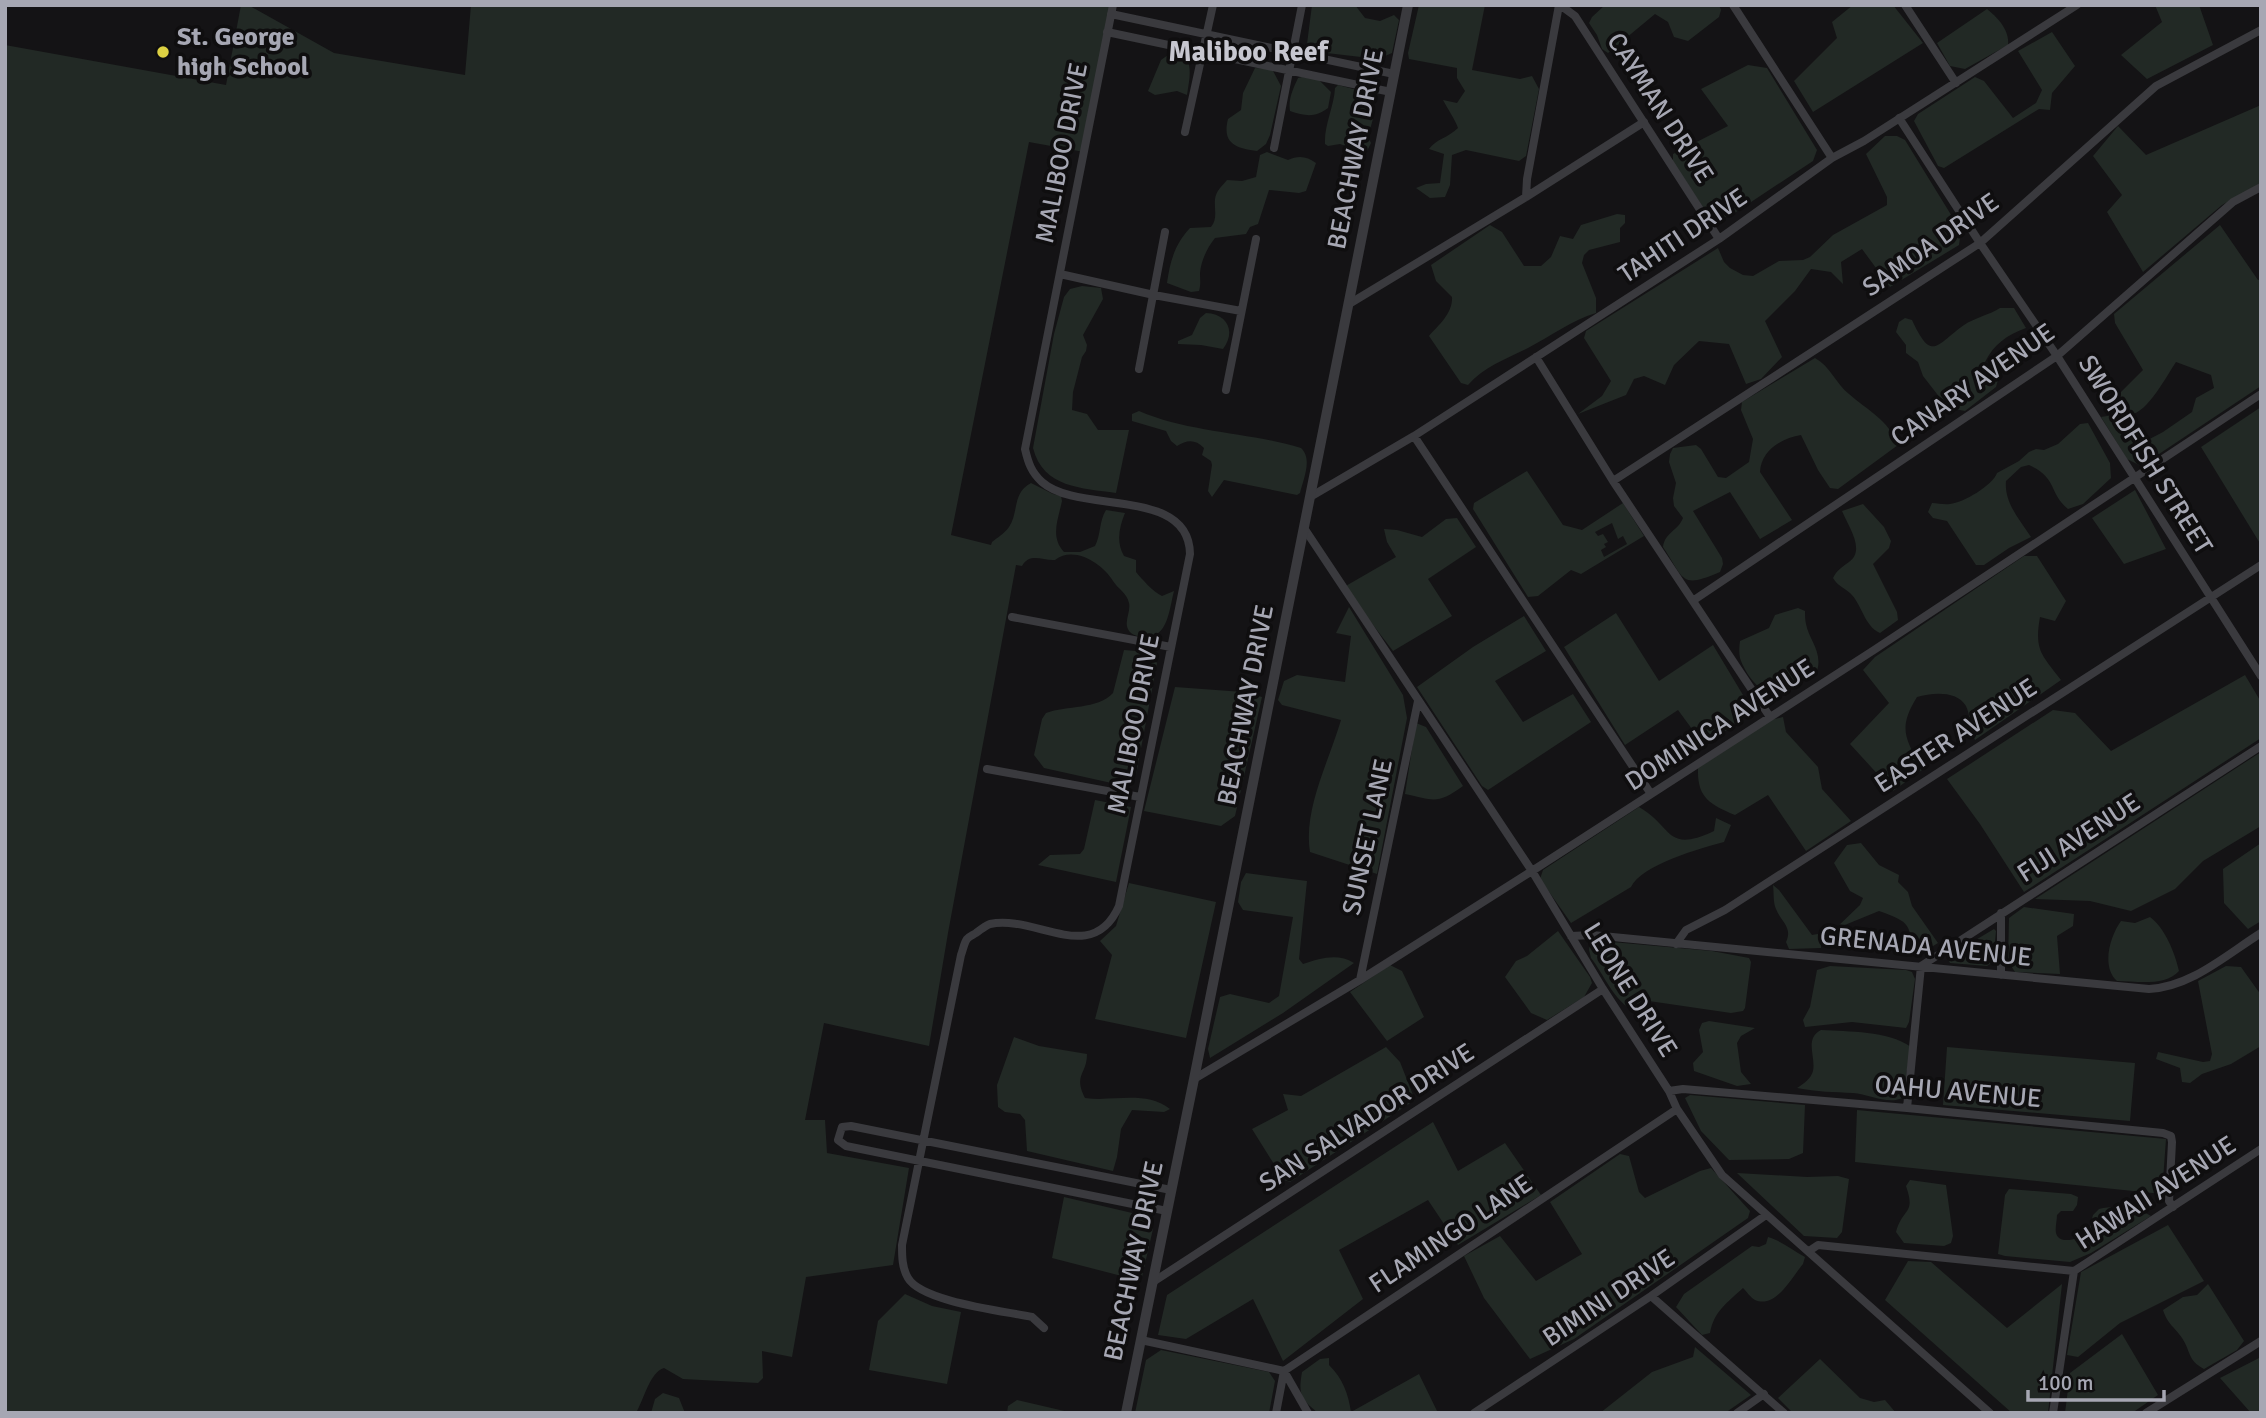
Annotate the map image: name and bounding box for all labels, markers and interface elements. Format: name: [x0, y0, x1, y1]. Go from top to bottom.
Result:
place label: St. George high School: [177, 21, 309, 83]
street label: CAYMAN DRIVE: [1600, 27, 1720, 189]
district label: Maliboo Reef: [1168, 35, 1330, 69]
marker: St. George high School: [155, 44, 171, 60]
street label: BEACHWAY DRIVE: [1321, 46, 1391, 252]
street label: MALIBOO DRIVE: [1029, 60, 1095, 246]
street label: TAHITI DRIVE: [1613, 181, 1753, 291]
street label: SAMOA DRIVE: [1857, 186, 2005, 304]
street label: CANARY AVENUE: [1885, 317, 2061, 453]
street label: SWORDFISH STREET: [2071, 350, 2219, 561]
street label: BEACHWAY DRIVE: [1211, 602, 1281, 808]
street label: MALIBOO DRIVE: [1101, 631, 1167, 817]
street label: DOMINICA AVENUE: [1619, 652, 1821, 798]
street label: EASTER AVENUE: [1869, 672, 2043, 800]
street label: SUNSET LANE: [1336, 756, 1400, 918]
street label: FIJI AVENUE: [2011, 786, 2147, 890]
street label: LEONE DRIVE: [1576, 917, 1684, 1063]
street label: GRENADA AVENUE: [1819, 920, 2033, 974]
street label: SAN SALVADOR DRIVE: [1254, 1037, 1480, 1199]
street label: OAHU AVENUE: [1873, 1069, 2043, 1115]
street label: HAWAII AVENUE: [2070, 1129, 2242, 1257]
street label: BEACHWAY DRIVE: [1097, 1158, 1171, 1364]
street label: FLAMINGO LANE: [1363, 1168, 1539, 1300]
street label: BIMINI DRIVE: [1537, 1242, 1681, 1354]
scale bar: [2028, 1358, 2164, 1402]
text: 100 m: [2038, 1370, 2093, 1396]

